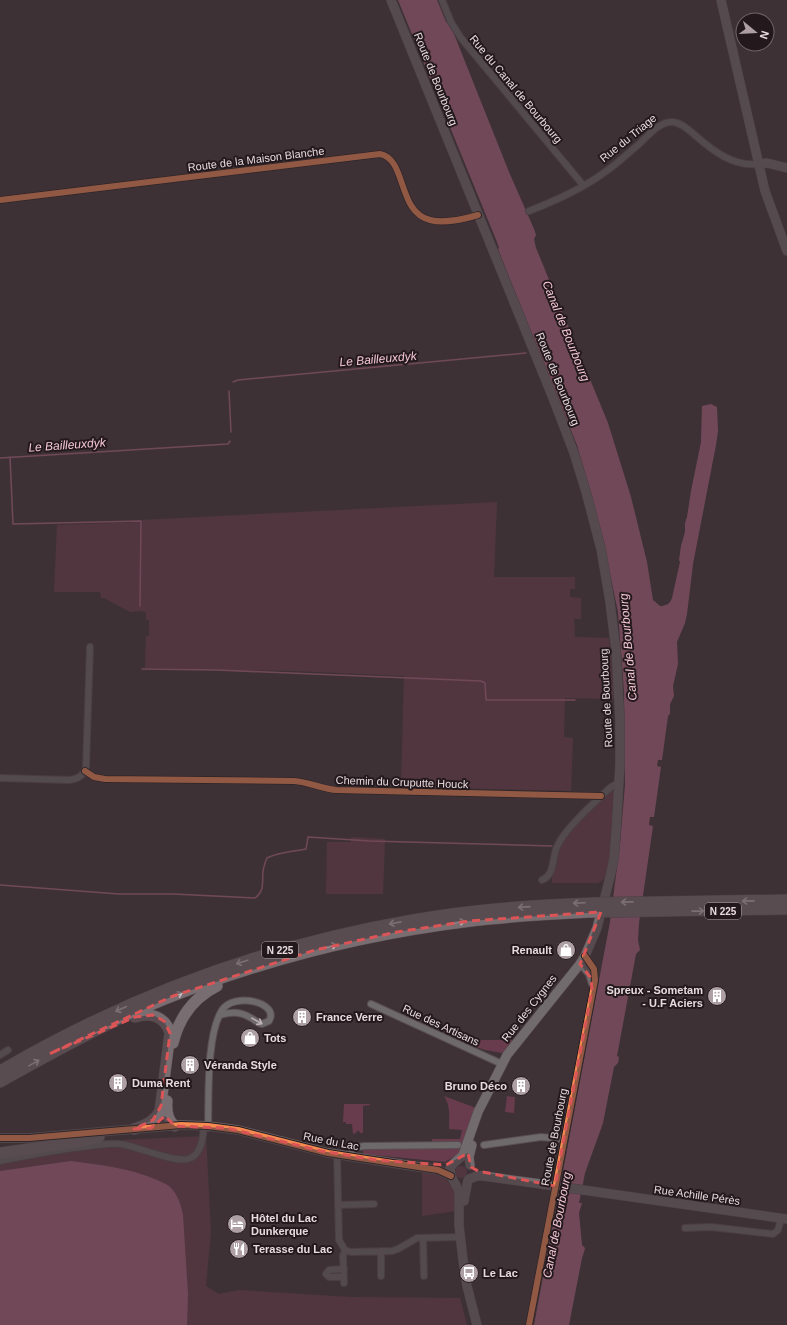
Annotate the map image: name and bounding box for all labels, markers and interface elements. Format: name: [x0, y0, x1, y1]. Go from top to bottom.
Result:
north arrow: [735, 12, 775, 52]
text: N: [758, 29, 771, 41]
street label: Route de Bourbourg: [412, 31, 460, 127]
street label: Rue du Canal de Bourbourg: [467, 33, 565, 145]
street label: Rue du Triage: [597, 112, 659, 164]
street label: Route de la Maison Blanche: [187, 145, 325, 173]
water label: Canal de Bourbourg: [539, 279, 593, 384]
street label: Route de Bourbourg: [534, 331, 582, 427]
water label: Le Bailleuxdyk: [339, 349, 418, 369]
water label: Le Bailleuxdyk: [28, 435, 107, 455]
water label: Canal de Bourbourg: [616, 593, 640, 701]
street label: Route de Bourbourg: [597, 648, 615, 748]
street label: Chemin du Cruputte Houck: [335, 774, 469, 790]
one-way arrow: [742, 897, 755, 904]
one-way arrow: [621, 898, 634, 906]
one-way arrow: [573, 900, 586, 907]
one-way arrow: [518, 903, 531, 910]
road number: N 225: [705, 903, 741, 919]
one-way arrow: [691, 907, 704, 915]
one-way arrow: [389, 919, 402, 927]
one-way arrow: [452, 919, 465, 926]
shop icon: Renault: [555, 939, 577, 961]
road number: N 225: [262, 942, 298, 958]
one-way arrow: [324, 942, 337, 949]
place label: Renault: [512, 944, 552, 956]
one-way arrow: [237, 958, 249, 966]
street label: Rue des Cygnes: [499, 972, 559, 1044]
place label: Spreux - Sometam - U.F Aciers: [606, 984, 703, 1009]
building icon: Spreux - Sometam - U.F Aciers: [706, 985, 728, 1007]
one-way arrow: [170, 990, 182, 998]
street label: Rue des Artisans: [401, 1002, 482, 1048]
one-way arrow: [116, 1006, 128, 1013]
building icon: France Verre: [291, 1006, 313, 1028]
place label: France Verre: [316, 1011, 383, 1023]
one-way arrow: [251, 1017, 263, 1025]
shop icon: Tots: [239, 1027, 261, 1049]
place label: Tots: [264, 1032, 286, 1044]
building icon: Véranda Style: [179, 1054, 201, 1076]
one-way arrow: [28, 1058, 40, 1066]
place label: Véranda Style: [204, 1059, 277, 1071]
building icon: Duma Rent: [107, 1072, 129, 1094]
building icon: Bruno Déco: [510, 1075, 532, 1097]
place label: Duma Rent: [132, 1077, 190, 1089]
place label: Bruno Déco: [445, 1080, 507, 1092]
street label: Route de Bourbourg: [539, 1087, 569, 1187]
street label: Rue du Lac: [302, 1130, 360, 1152]
water label: Canal de Bourbourg: [540, 1171, 574, 1279]
street label: Rue Achille Pérès: [653, 1183, 741, 1207]
place label: Hôtel du Lac Dunkerque: [251, 1212, 317, 1237]
hotel icon: Hôtel du Lac Dunkerque: [226, 1213, 248, 1235]
restaurant icon: Terasse du Lac: [228, 1238, 250, 1260]
place label: Terasse du Lac: [253, 1243, 332, 1255]
bus stop icon: Le Lac: [458, 1262, 480, 1284]
place label: Le Lac: [483, 1267, 518, 1279]

